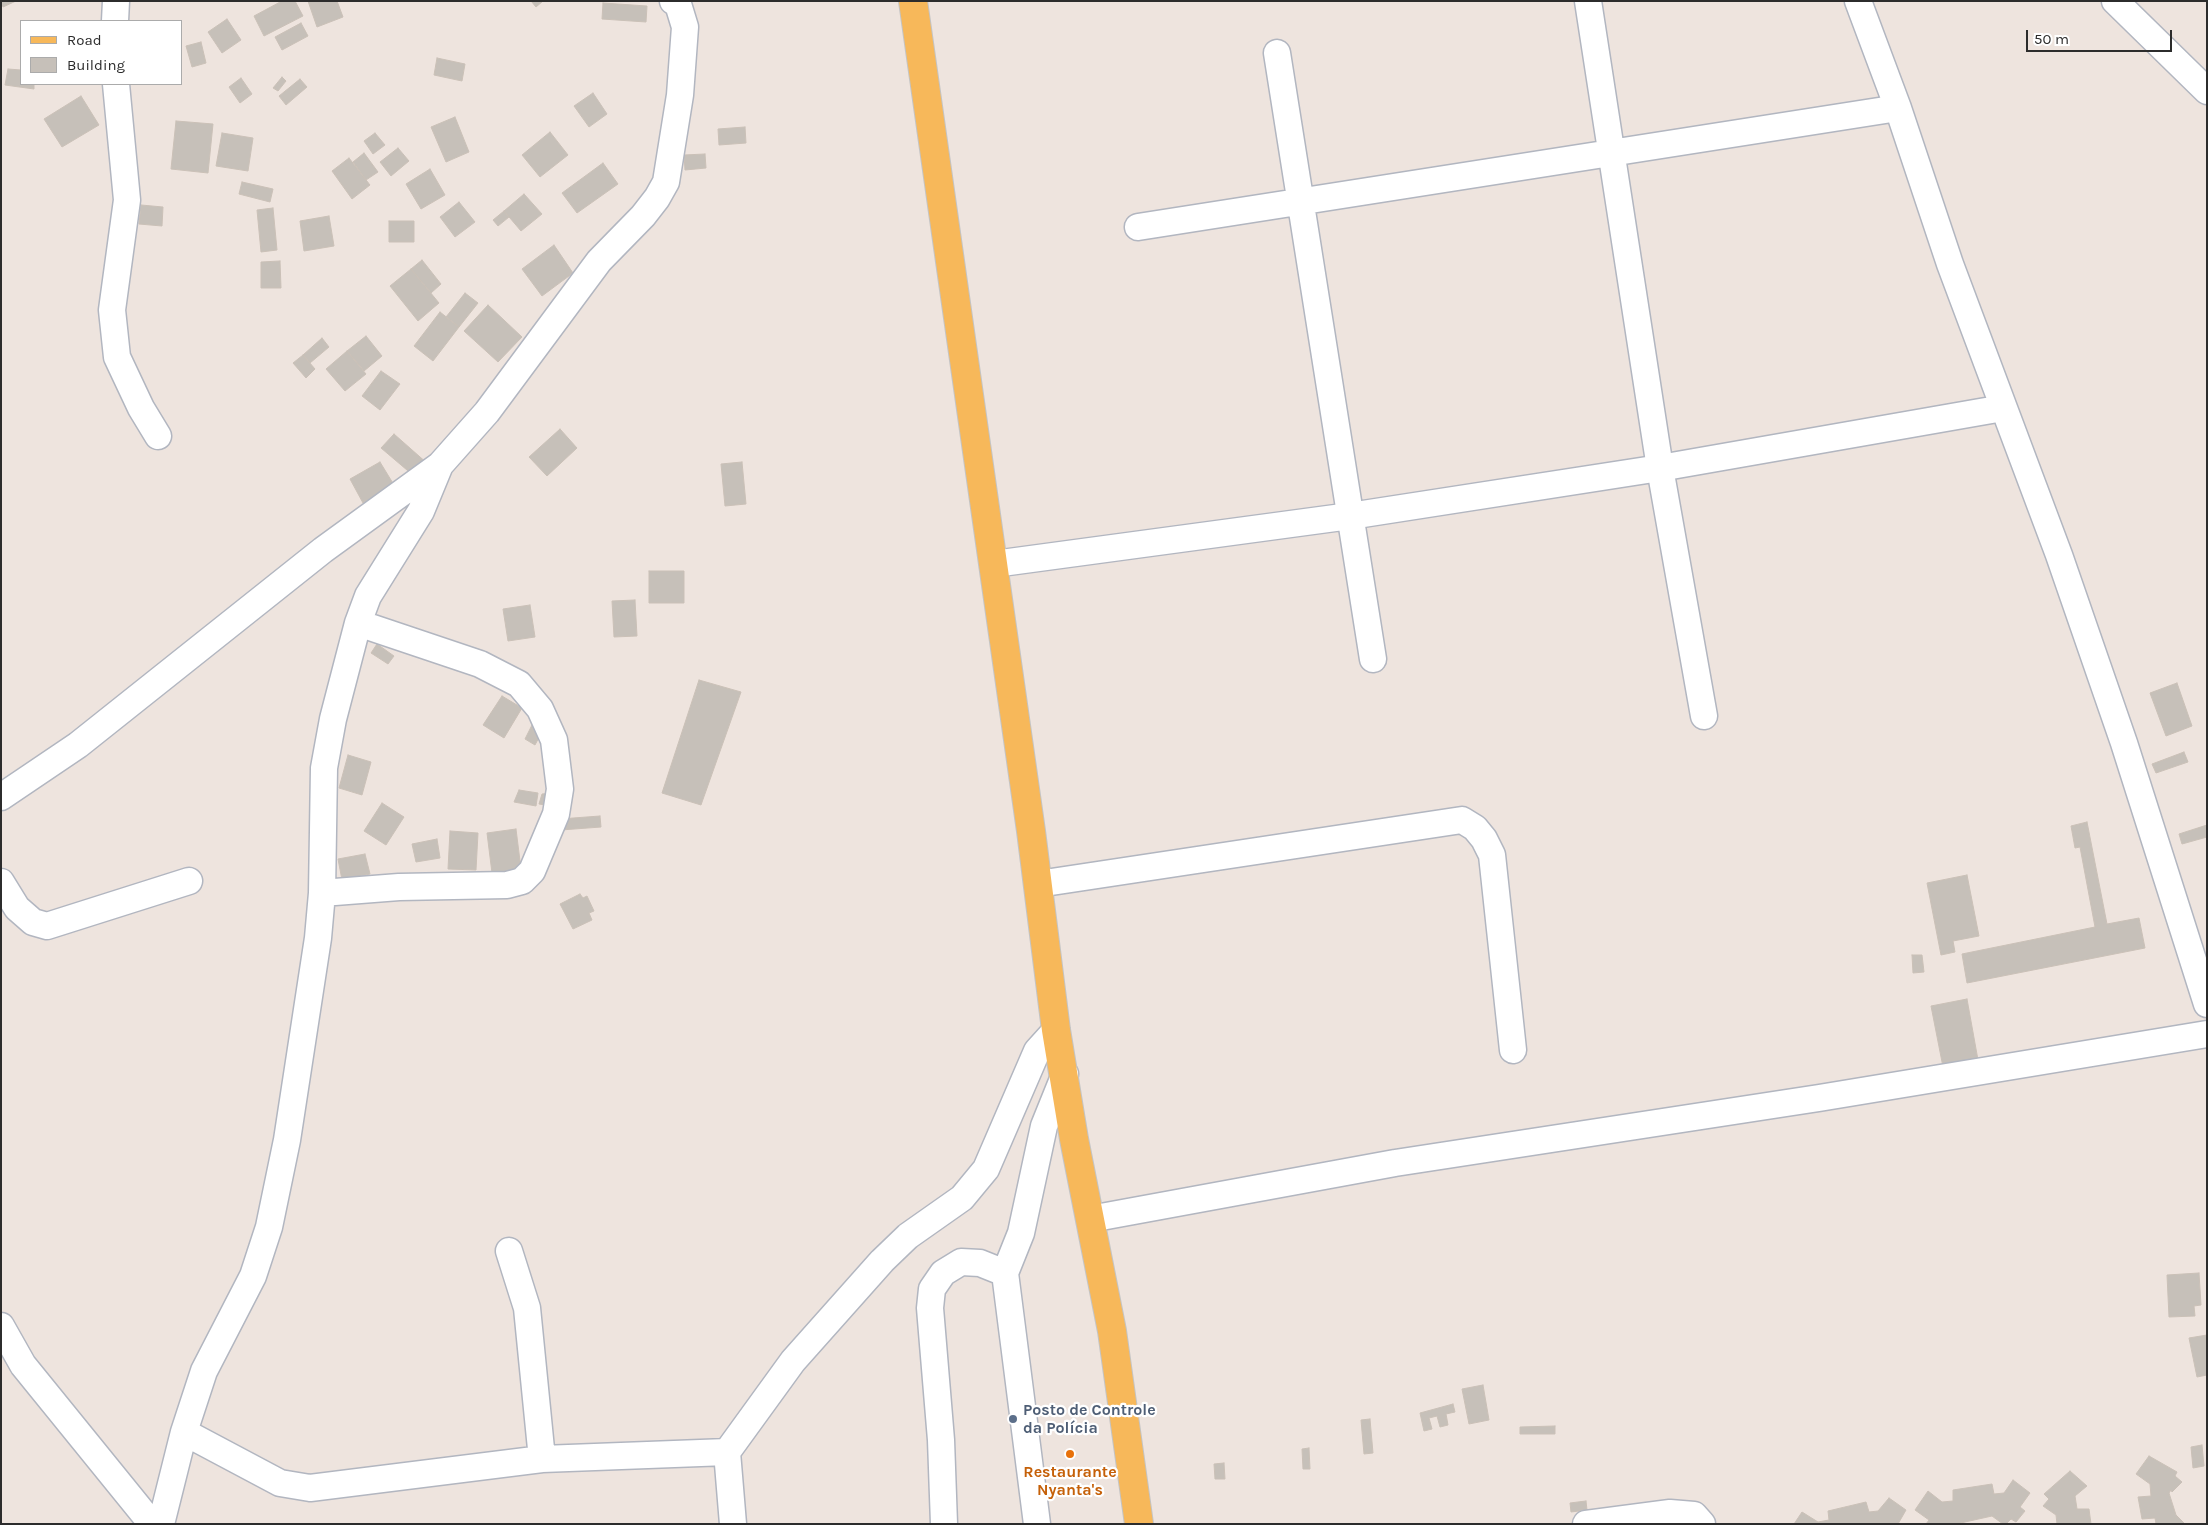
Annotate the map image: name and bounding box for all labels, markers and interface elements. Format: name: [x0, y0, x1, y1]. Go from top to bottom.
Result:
legend: [20, 20, 182, 85]
scale bar: [2028, 20, 2174, 52]
text: 50 m: [2034, 30, 2069, 48]
text: Road: [67, 31, 102, 49]
text: Building: [67, 56, 125, 74]
place label: Posto de Controle da Polícia: [1023, 1400, 1156, 1438]
marker: Posto de Controle da Polícia: [1007, 1413, 1019, 1425]
marker: Restaurante Nyanta's: [1064, 1448, 1076, 1460]
place label: Restaurante Nyanta's: [1023, 1462, 1117, 1500]

